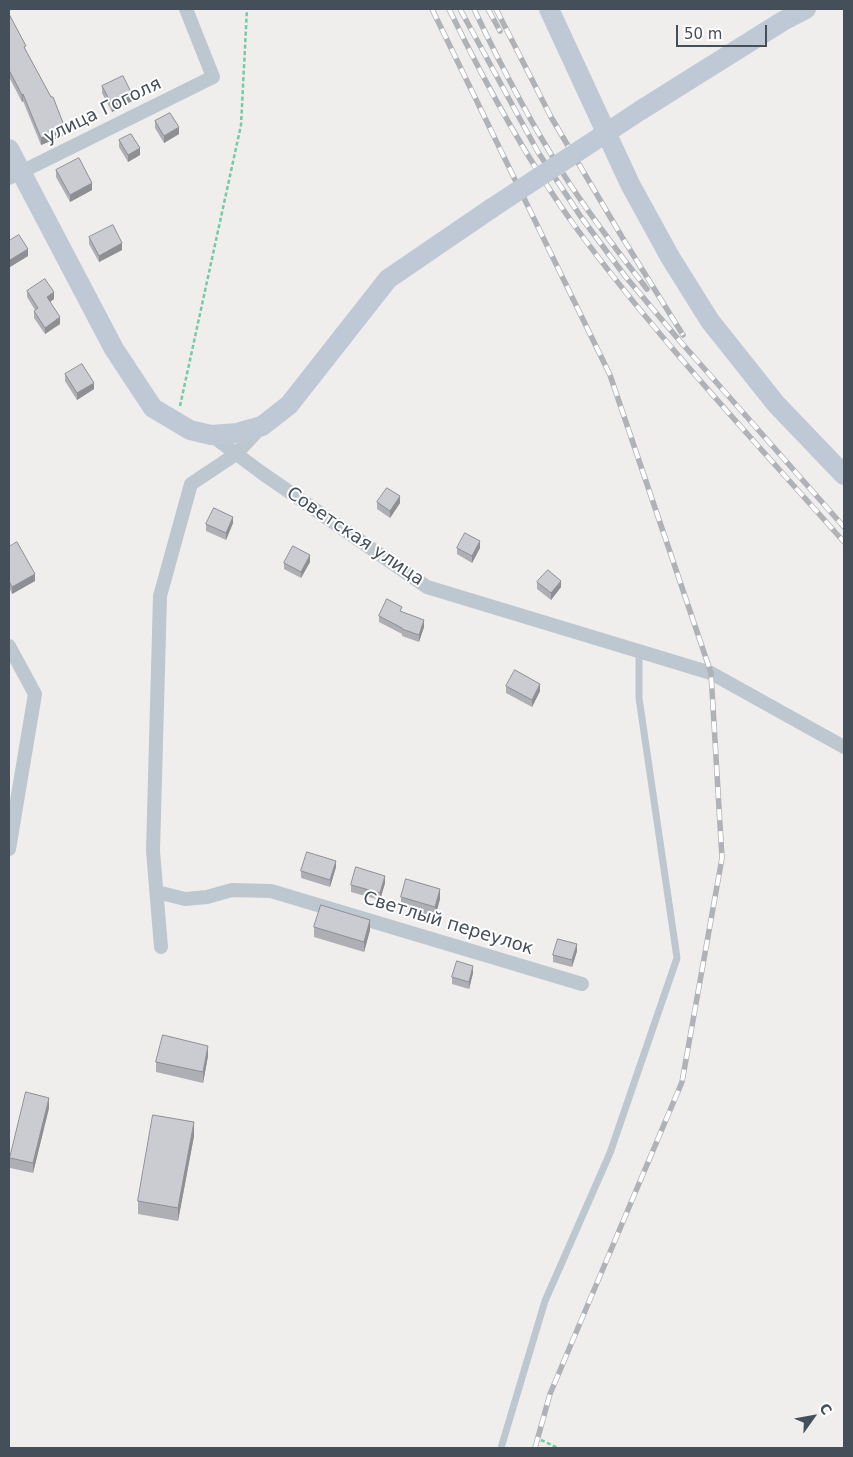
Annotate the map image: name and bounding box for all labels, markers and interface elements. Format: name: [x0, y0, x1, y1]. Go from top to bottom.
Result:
scale bar: [678, 15, 769, 47]
text: 50 m: [684, 25, 722, 43]
street label: улица Гоголя: [41, 73, 165, 149]
street label: Советская улица: [282, 483, 428, 591]
street label: Светлый переулок: [360, 888, 536, 960]
north arrow: [788, 1392, 838, 1442]
text: С: [816, 1400, 835, 1418]

